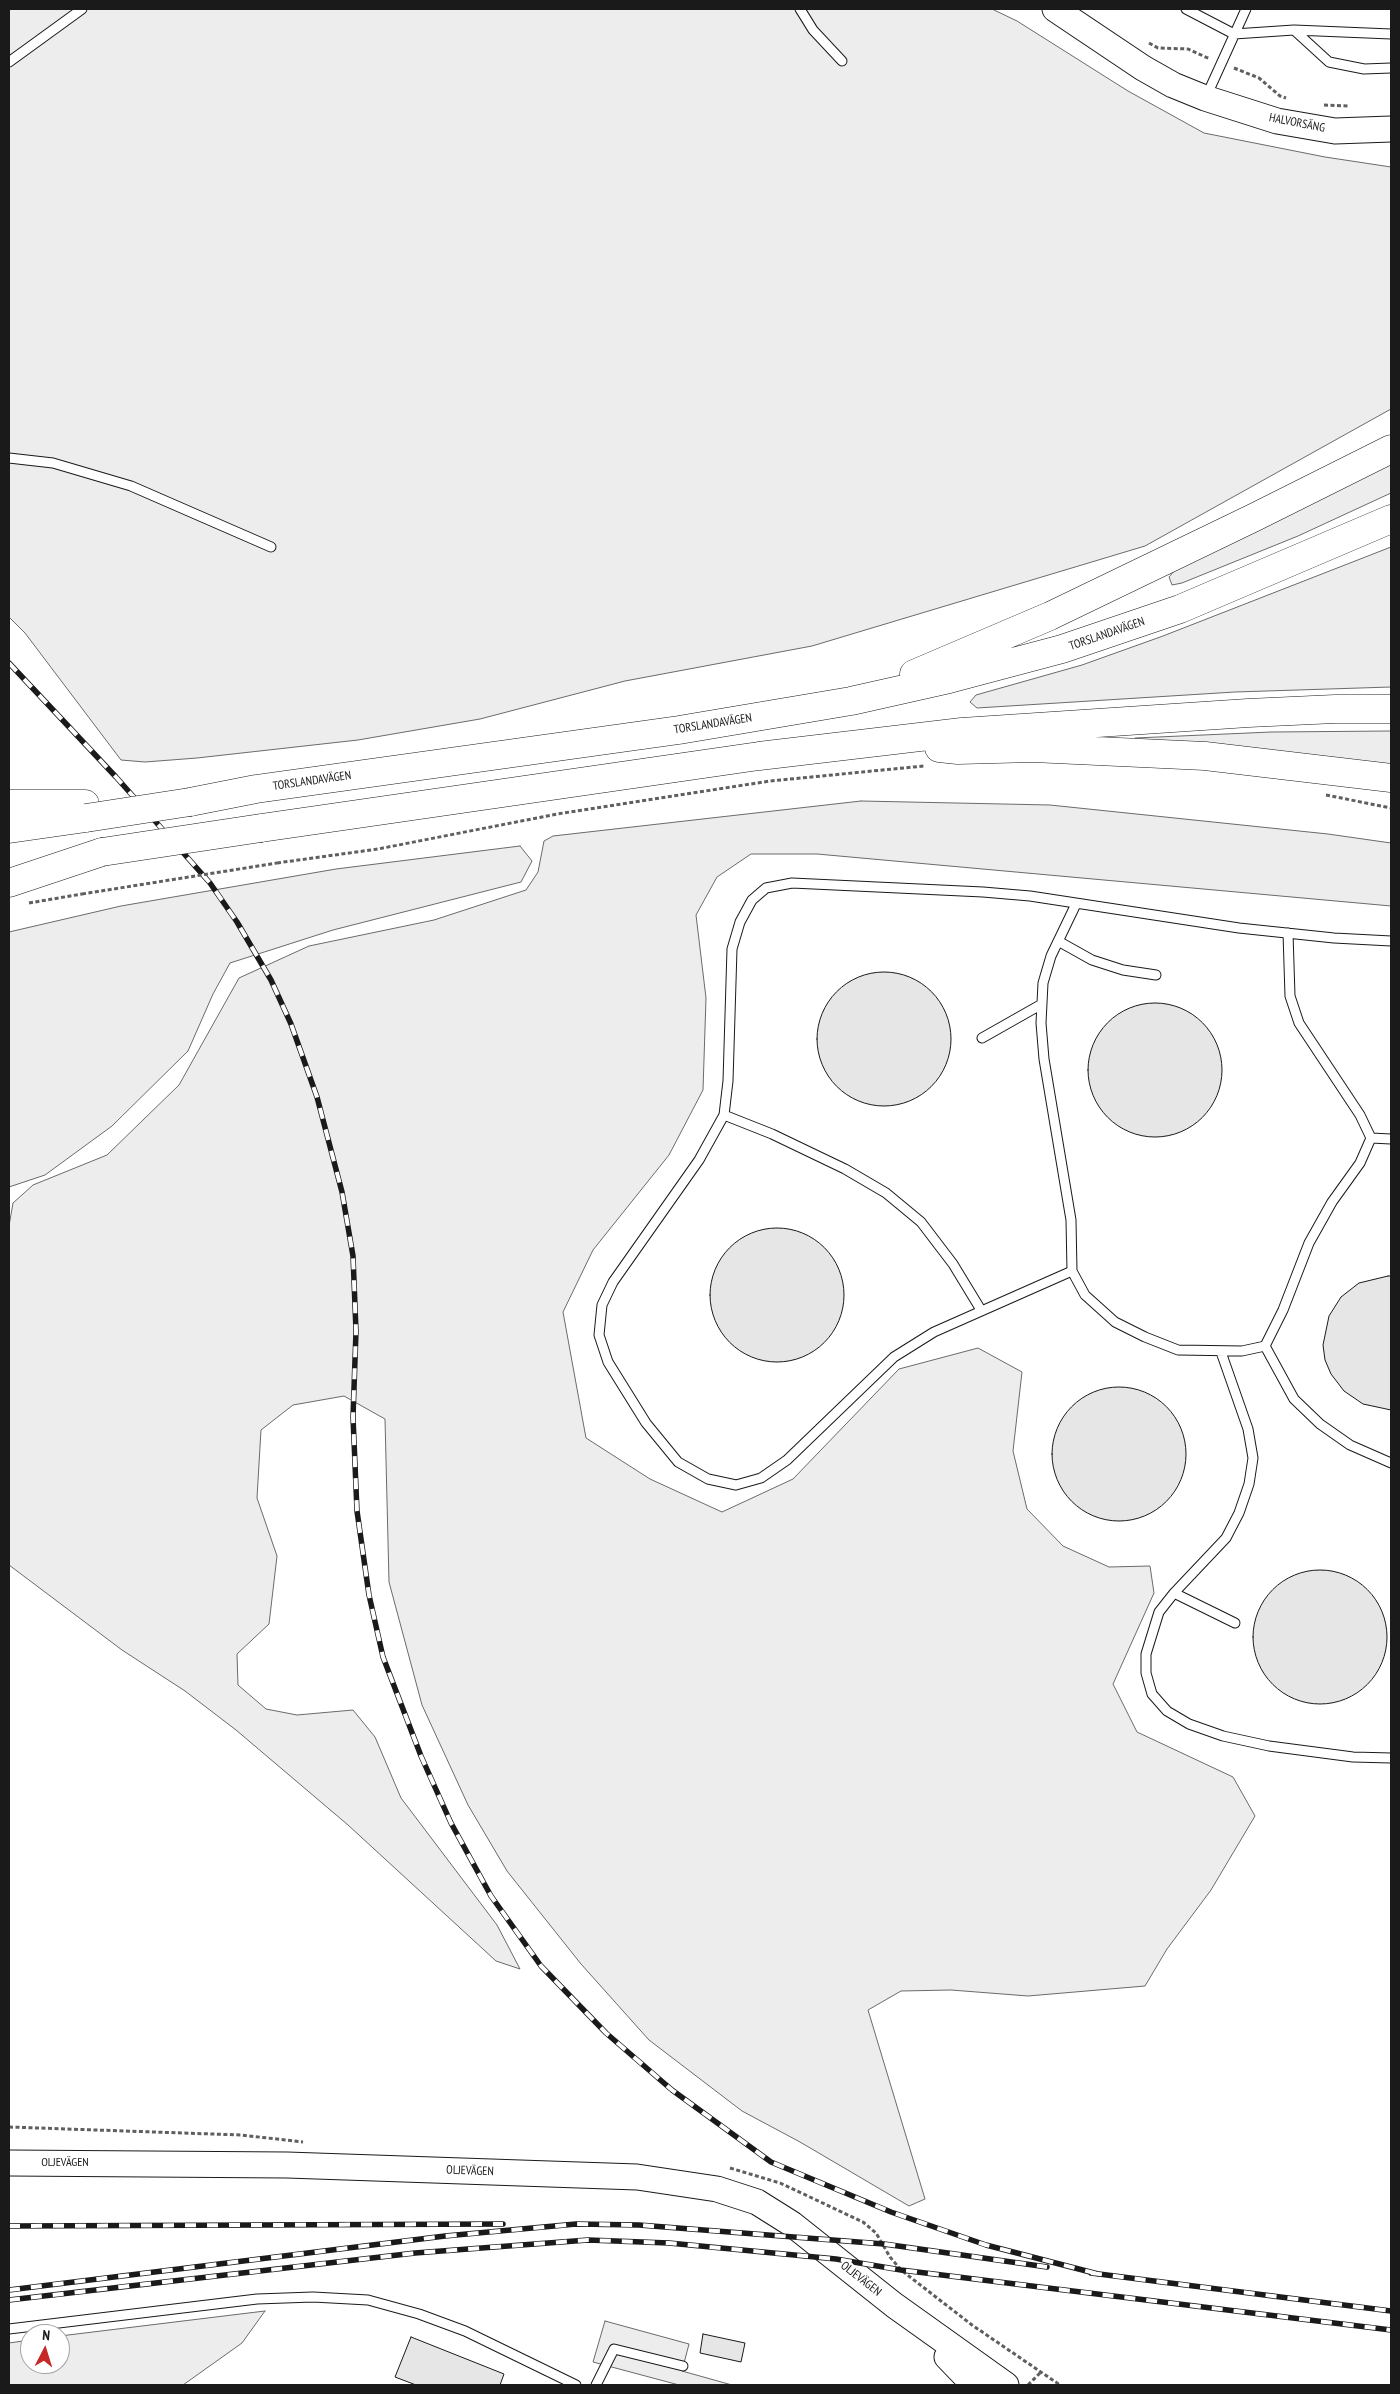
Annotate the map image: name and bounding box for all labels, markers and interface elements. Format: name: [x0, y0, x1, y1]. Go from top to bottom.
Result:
street label: HALVORSÄNG: [1268, 111, 1326, 135]
street label: TORSLANDAVÄGEN: [1067, 614, 1147, 654]
street label: TORSLANDAVÄGEN: [673, 711, 753, 737]
street label: TORSLANDAVÄGEN: [272, 768, 352, 794]
street label: OLJEVÄGEN: [41, 2156, 89, 2170]
street label: OLJEVÄGEN: [446, 2163, 494, 2179]
street label: OLJEVÄGEN: [838, 2259, 884, 2299]
north arrow: [20, 2324, 70, 2374]
text: N: [42, 2326, 51, 2344]

